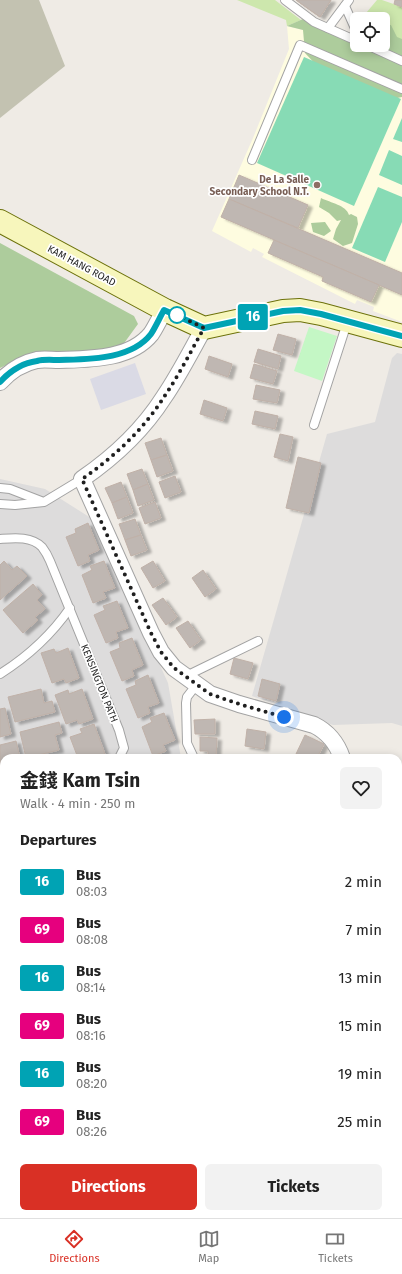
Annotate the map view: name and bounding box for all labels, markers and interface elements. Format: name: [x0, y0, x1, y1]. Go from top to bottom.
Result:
map controls: [350, 12, 390, 52]
button: locate: [350, 12, 390, 52]
place label: De La Salle Secondary School N.T.: [210, 174, 310, 198]
marker: De La Salle Secondary School N.T.: [312, 180, 322, 190]
street label: KAM HANG ROAD: [45, 243, 118, 289]
line badge: 16: [235, 304, 271, 330]
unlabelled marker: [168, 306, 186, 324]
text: 16: [246, 308, 260, 325]
street label: KENSINGTON PATH: [78, 643, 120, 724]
your location: [274, 707, 294, 727]
button: heart: [340, 767, 382, 809]
text: 金錢 Kam Tsin: [20, 769, 140, 792]
text: Walk · 4 min · 250 m: [20, 796, 135, 811]
text: Departures: [20, 831, 97, 849]
text: Bus: [76, 866, 101, 884]
text: 16: [35, 873, 49, 890]
text: 2 min: [345, 873, 382, 891]
text: 08:03: [76, 884, 107, 899]
text: Bus: [76, 914, 101, 932]
text: 69: [34, 921, 50, 938]
text: 7 min: [345, 921, 382, 939]
text: 08:08: [76, 932, 108, 947]
text: Bus: [76, 962, 101, 980]
text: 16: [35, 969, 49, 986]
text: 13 min: [338, 969, 382, 987]
text: 08:14: [76, 980, 106, 995]
text: Bus: [76, 1010, 101, 1028]
text: 69: [34, 1017, 50, 1034]
text: 15 min: [338, 1017, 382, 1035]
text: 08:16: [76, 1028, 106, 1043]
text: Bus: [76, 1058, 101, 1076]
text: 16: [35, 1065, 49, 1082]
text: 19 min: [338, 1065, 382, 1083]
text: 08:20: [76, 1076, 107, 1091]
text: Bus: [76, 1106, 101, 1124]
text: 69: [34, 1113, 50, 1130]
text: 25 min: [337, 1113, 382, 1131]
text: 08:26: [76, 1124, 107, 1139]
button: Directions: [20, 1164, 197, 1210]
button: Tickets: [205, 1164, 382, 1210]
tab: Directions: [49, 1228, 100, 1265]
tab: Map: [198, 1228, 220, 1265]
tab: Tickets: [318, 1228, 353, 1265]

